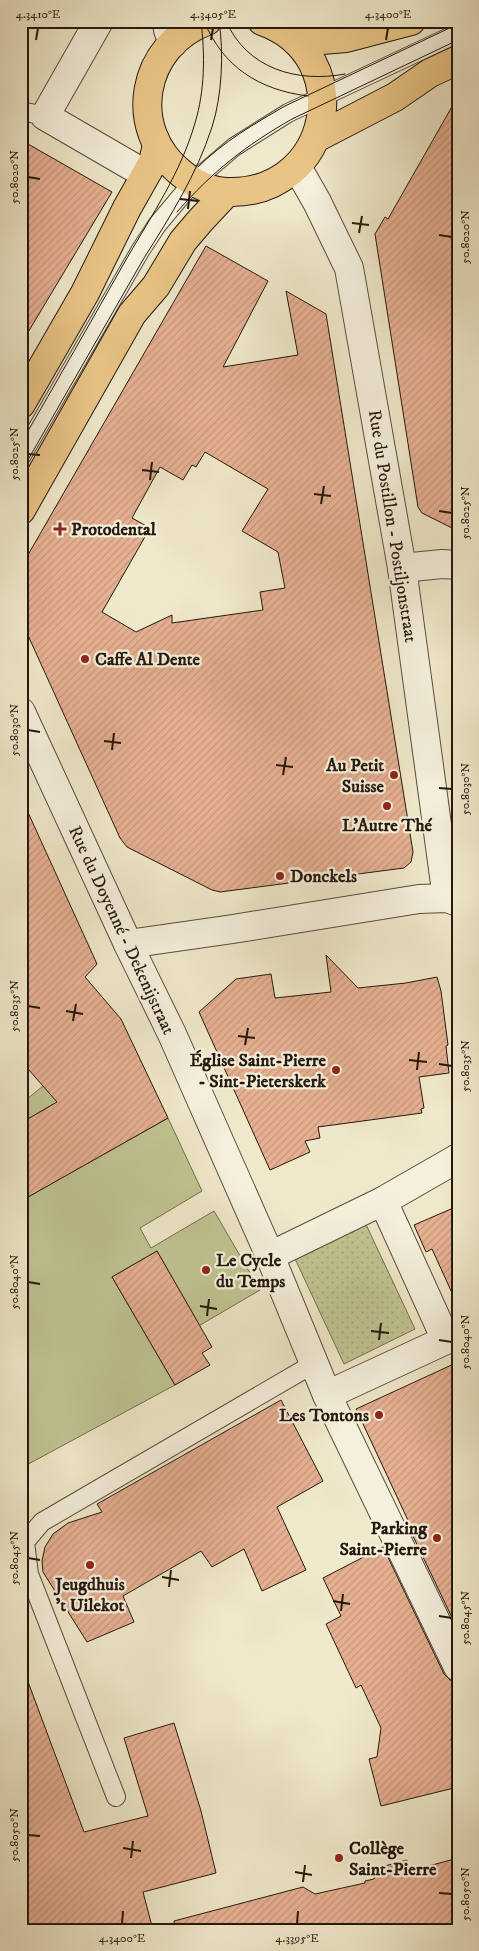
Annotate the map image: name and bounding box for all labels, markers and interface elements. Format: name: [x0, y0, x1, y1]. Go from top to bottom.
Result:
text: 4.3410°E: [16, 7, 61, 22]
text: 4.3405°E: [190, 7, 237, 22]
text: 4.3400°E: [365, 7, 412, 22]
text: 50.8020°N: [7, 150, 22, 204]
text: 50.8020°N: [458, 210, 473, 264]
street label: Rue du Postillon - Postiljonstraat: [363, 408, 421, 644]
text: 50.8025°N: [7, 427, 22, 481]
text: 50.8025°N: [458, 486, 473, 540]
place label: Protodental: [71, 519, 157, 541]
marker: Protodental: [53, 522, 67, 536]
place label: Caffe Al Dente: [95, 649, 201, 671]
marker: Caffe Al Dente: [79, 653, 91, 665]
text: 50.8030°N: [7, 704, 22, 756]
place label: Au Petit Suisse: [325, 755, 385, 798]
text: 50.8030°N: [458, 763, 473, 815]
marker: Au Petit Suisse: [388, 769, 400, 781]
marker: L'Autre Thé: [381, 800, 393, 812]
place label: L'Autre Thé: [342, 815, 433, 837]
street label: Rue du Doyenné - Dekenijstraat: [63, 823, 179, 1039]
place label: Donckels: [290, 866, 357, 888]
marker: Donckels: [274, 870, 286, 882]
text: 50.8035°N: [7, 980, 22, 1032]
text: 50.8035°N: [458, 1040, 473, 1092]
place label: Église Saint-Pierre - Sint-Pieterskerk: [190, 1049, 327, 1093]
marker: Église Saint-Pierre - Sint-Pieterskerk: [330, 1064, 342, 1076]
place label: Le Cycle du Temps: [216, 1250, 285, 1293]
text: 50.8040°N: [7, 1254, 22, 1309]
marker: Le Cycle du Temps: [200, 1264, 212, 1276]
text: 50.8040°N: [458, 1314, 473, 1369]
place label: Les Tontons: [279, 1405, 369, 1427]
marker: Les Tontons: [373, 1409, 385, 1421]
place label: Parking Saint-Pierre: [340, 1518, 428, 1561]
text: 50.8045°N: [7, 1531, 22, 1585]
marker: Parking Saint-Pierre: [431, 1532, 443, 1544]
marker: Jeugdhuis 't Uilekot: [84, 1559, 96, 1571]
place label: Jeugdhuis 't Uilekot: [53, 1574, 125, 1617]
text: 50.8045°N: [458, 1591, 473, 1645]
text: 50.8050°N: [7, 1808, 22, 1862]
place label: Collège Saint-Pierre: [349, 1838, 437, 1881]
marker: Collège Saint-Pierre: [333, 1852, 345, 1864]
text: 50.8050°N: [458, 1867, 473, 1921]
text: 4.3400°E: [99, 1931, 146, 1946]
text: 4.3395°E: [275, 1931, 319, 1946]

